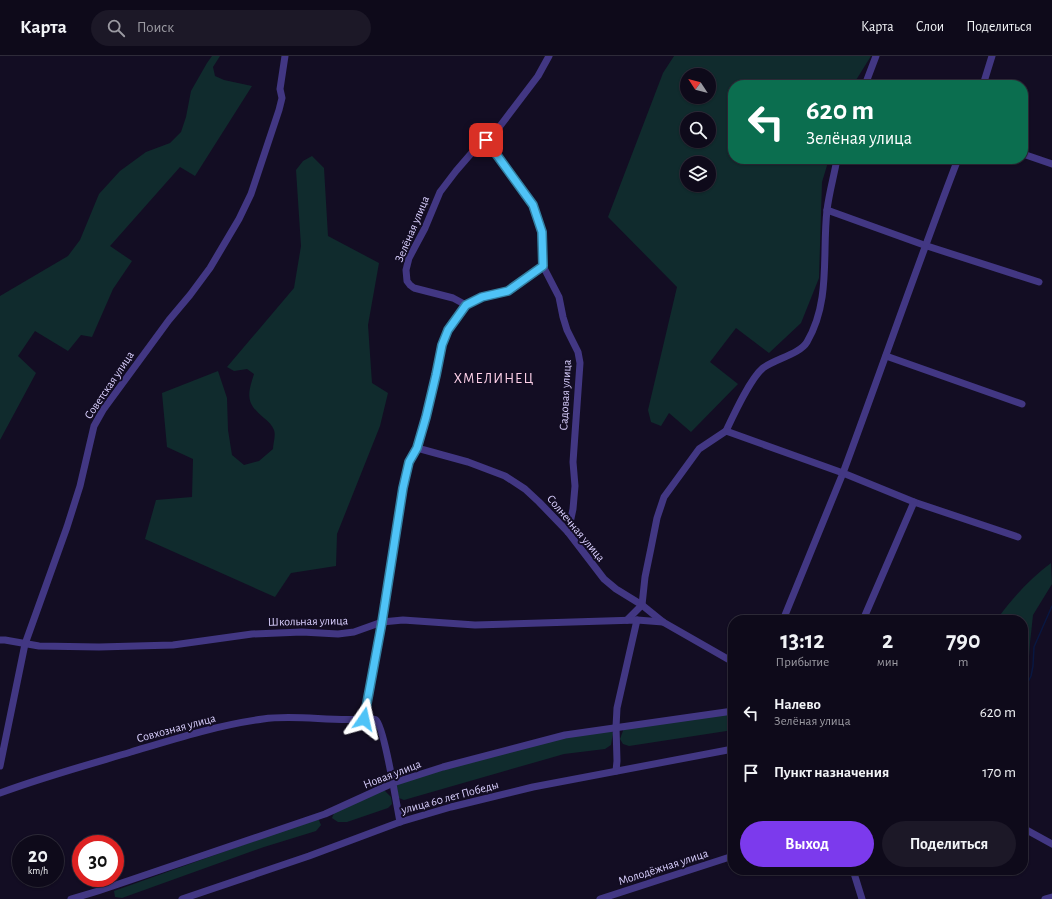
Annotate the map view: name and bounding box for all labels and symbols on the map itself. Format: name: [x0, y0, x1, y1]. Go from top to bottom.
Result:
north arrow: [680, 68, 716, 104]
pin: [469, 123, 503, 157]
street label: Зелёная улица: [393, 194, 432, 264]
street label: Советская улица: [82, 348, 137, 422]
street label: Садовая улица: [557, 359, 574, 431]
district label: ХМЕЛИНЕЦ: [454, 372, 534, 386]
street label: Солнечная улица: [544, 492, 608, 565]
street label: Школьная улица: [268, 614, 349, 629]
position arrow: [343, 698, 385, 740]
street label: Совхозная улица: [135, 712, 218, 745]
street label: Новая улица: [361, 757, 423, 791]
street label: улица 60 лет Победы: [399, 778, 500, 817]
speed limit sign: 30: [72, 835, 124, 887]
street label: Молодёжная улица: [617, 847, 710, 888]

